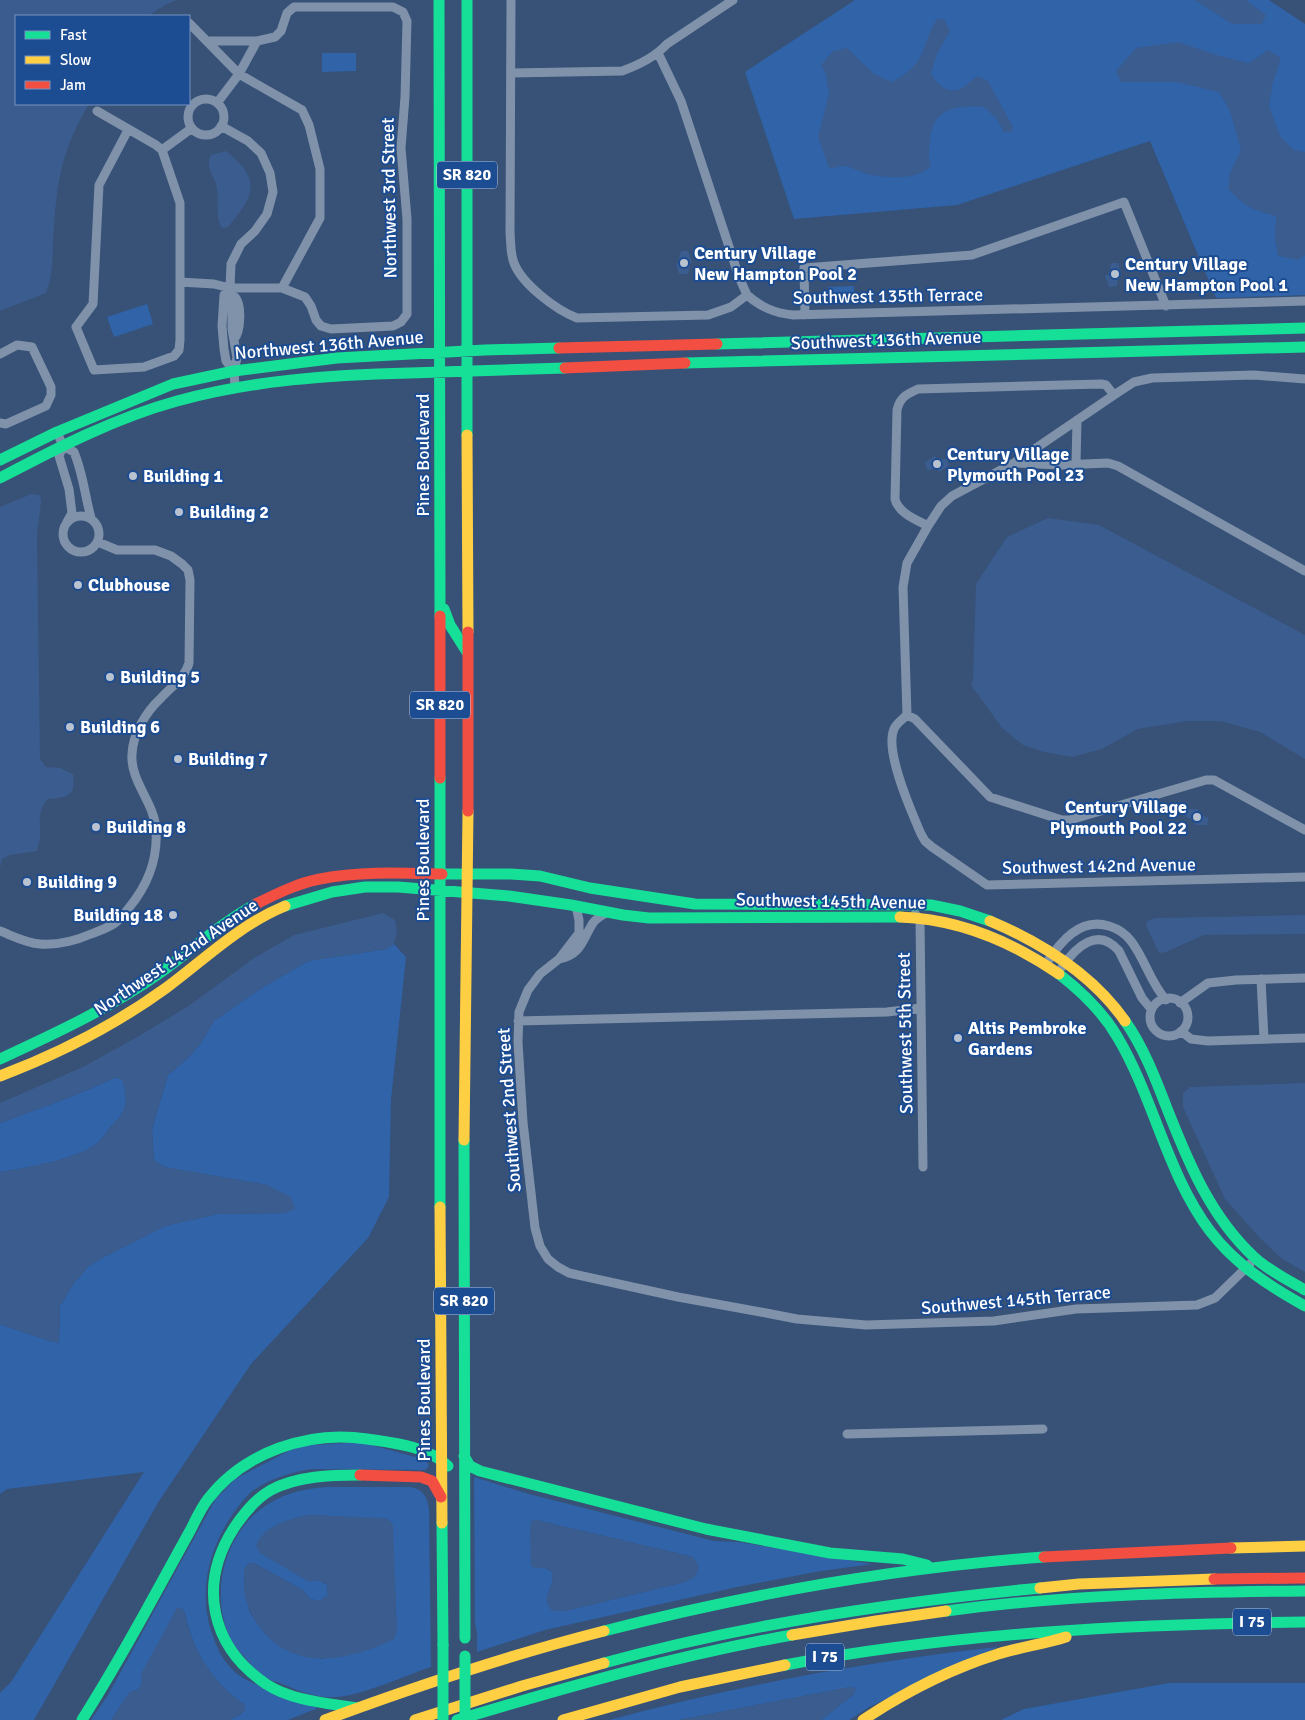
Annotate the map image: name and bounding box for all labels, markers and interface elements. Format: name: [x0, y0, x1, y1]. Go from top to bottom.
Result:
legend: [15, 15, 190, 105]
text: Fast: [60, 26, 87, 44]
text: Slow: [60, 51, 91, 69]
text: Jam: [60, 76, 86, 94]
street label: Northwest 3rd Street: [377, 117, 401, 279]
road number: SR 820: [437, 162, 497, 188]
place label: Century Village New Hampton Pool 2: [694, 242, 857, 285]
place label: Century Village New Hampton Pool 1: [1125, 253, 1288, 296]
marker: Century Village New Hampton Pool 2: [678, 257, 690, 269]
marker: Century Village New Hampton Pool 1: [1109, 268, 1121, 280]
street label: Southwest 135th Terrace: [793, 283, 983, 309]
street label: Northwest 136th Avenue: [233, 326, 425, 364]
street label: Southwest 136th Avenue: [790, 326, 982, 354]
street label: Pines Boulevard: [412, 393, 434, 517]
place label: Century Village Plymouth Pool 23: [947, 443, 1084, 486]
marker: Century Village Plymouth Pool 23: [931, 458, 943, 470]
place label: Building 1: [143, 465, 223, 487]
marker: Building 1: [127, 470, 139, 482]
place label: Building 2: [189, 501, 269, 523]
marker: Building 2: [173, 506, 185, 518]
place label: Clubhouse: [88, 574, 170, 596]
marker: Clubhouse: [72, 579, 84, 591]
place label: Building 5: [120, 666, 200, 688]
marker: Building 5: [104, 671, 116, 683]
road number: SR 820: [410, 692, 470, 718]
place label: Building 6: [80, 716, 160, 738]
marker: Building 6: [64, 721, 76, 733]
place label: Building 7: [188, 748, 268, 770]
marker: Building 7: [172, 753, 184, 765]
place label: Century Village Plymouth Pool 22: [1050, 796, 1187, 839]
street label: Pines Boulevard: [412, 798, 434, 922]
marker: Century Village Plymouth Pool 22: [1191, 811, 1203, 823]
place label: Building 8: [106, 816, 186, 838]
marker: Building 8: [90, 821, 102, 833]
street label: Southwest 142nd Avenue: [1002, 853, 1196, 879]
place label: Building 9: [37, 871, 117, 893]
marker: Building 9: [21, 876, 33, 888]
street label: Southwest 145th Avenue: [736, 888, 926, 914]
street label: Northwest 142nd Avenue: [90, 894, 262, 1020]
place label: Building 18: [73, 904, 163, 926]
marker: Building 18: [167, 909, 179, 921]
street label: Southwest 5th Street: [893, 952, 917, 1114]
place label: Altis Pembroke Gardens: [968, 1017, 1086, 1060]
street label: Southwest 2nd Street: [492, 1027, 526, 1193]
marker: Altis Pembroke Gardens: [952, 1032, 964, 1044]
street label: Southwest 145th Terrace: [920, 1281, 1112, 1319]
road number: SR 820: [434, 1288, 494, 1314]
street label: Pines Boulevard: [413, 1338, 435, 1462]
road number: I 75: [1233, 1608, 1271, 1635]
road number: I 75: [806, 1644, 844, 1670]

